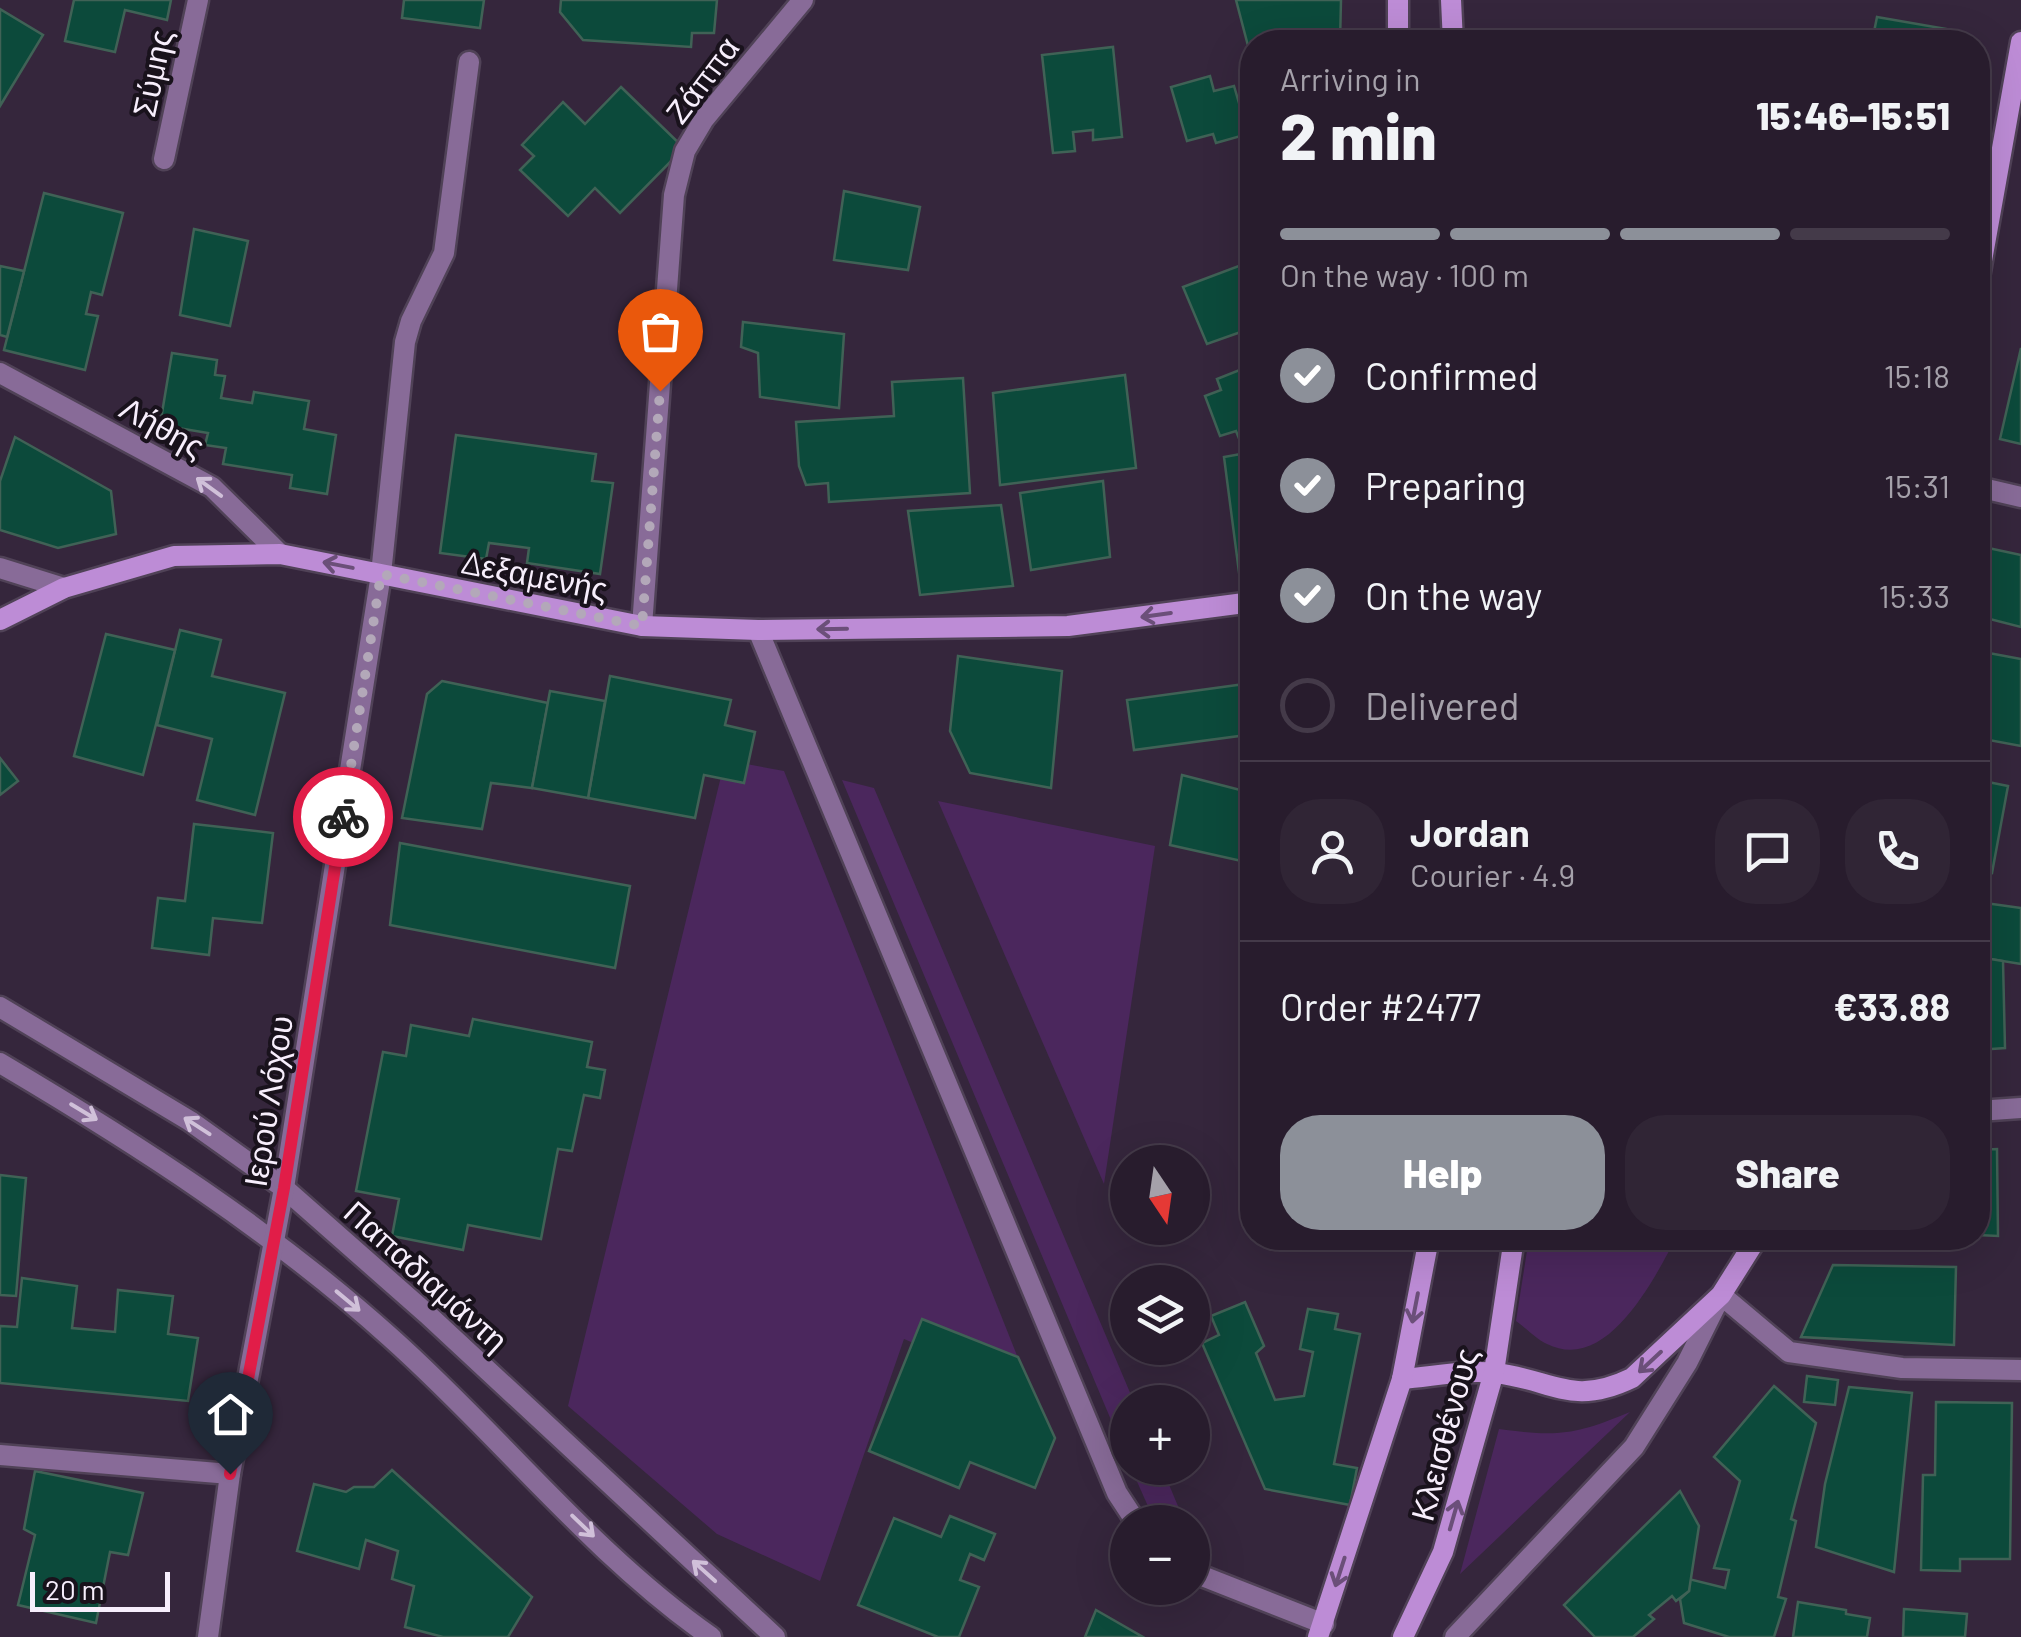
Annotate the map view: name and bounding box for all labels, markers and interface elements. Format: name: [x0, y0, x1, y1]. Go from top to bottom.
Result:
street label: Σύμης: [123, 26, 180, 120]
street label: Ζάππα: [656, 28, 746, 130]
text: Arriving in: [1280, 59, 1420, 97]
text: 15:46–15:51: [1756, 92, 1950, 138]
text: 2 min: [1280, 95, 1437, 173]
text: On the way · 100 m: [1280, 255, 1529, 293]
pin: [618, 289, 703, 392]
icon: bag: [633, 304, 688, 359]
icon: check: [1280, 348, 1335, 403]
text: Confirmed: [1365, 352, 1538, 398]
text: 15:18: [1884, 356, 1950, 394]
street label: Λήθης: [114, 388, 212, 465]
icon: check: [1280, 458, 1335, 513]
text: Preparing: [1365, 462, 1526, 508]
text: 15:31: [1884, 466, 1950, 504]
one-way arrow: [196, 477, 223, 498]
street label: Δεξαμενής: [459, 541, 611, 608]
one-way arrow: [323, 555, 355, 574]
icon: check: [1280, 568, 1335, 623]
text: On the way: [1365, 572, 1542, 618]
text: 15:33: [1879, 576, 1950, 614]
one-way arrow: [1140, 606, 1173, 624]
one-way arrow: [816, 620, 848, 639]
text: Delivered: [1365, 682, 1519, 728]
courier: [293, 767, 393, 867]
icon: bike: [316, 790, 371, 845]
button: person: [1280, 799, 1385, 904]
button: chat: [1715, 799, 1820, 904]
button: phone: [1845, 799, 1950, 904]
text: Jordan: [1410, 809, 1530, 855]
text: Courier · 4.9: [1410, 855, 1575, 893]
text: Order #2477: [1280, 983, 1481, 1029]
text: €33.88: [1833, 983, 1950, 1029]
street label: Ιερού Λόχου: [235, 1013, 300, 1189]
one-way arrow: [69, 1103, 98, 1123]
button: Help: [1280, 1115, 1605, 1230]
button: Share: [1625, 1115, 1950, 1230]
one-way arrow: [183, 1116, 212, 1137]
north arrow: [1110, 1145, 1210, 1245]
map controls: [1110, 1145, 1210, 1605]
street label: Παπαδιαμάντη: [337, 1192, 516, 1359]
button: layers: [1110, 1265, 1210, 1365]
one-way arrow: [335, 1289, 360, 1312]
one-way arrow: [1405, 1291, 1424, 1324]
street label: Κλεισθένους: [1402, 1343, 1484, 1525]
one-way arrow: [1638, 1350, 1662, 1374]
pin: [188, 1372, 273, 1475]
button: +: [1110, 1385, 1210, 1485]
icon: home: [203, 1387, 258, 1442]
one-way arrow: [1445, 1500, 1464, 1531]
button: −: [1110, 1505, 1210, 1605]
one-way arrow: [570, 1513, 594, 1537]
one-way arrow: [1330, 1556, 1348, 1587]
one-way arrow: [692, 1559, 717, 1582]
scale bar: [30, 1567, 170, 1612]
text: 20 m: [45, 1572, 105, 1606]

